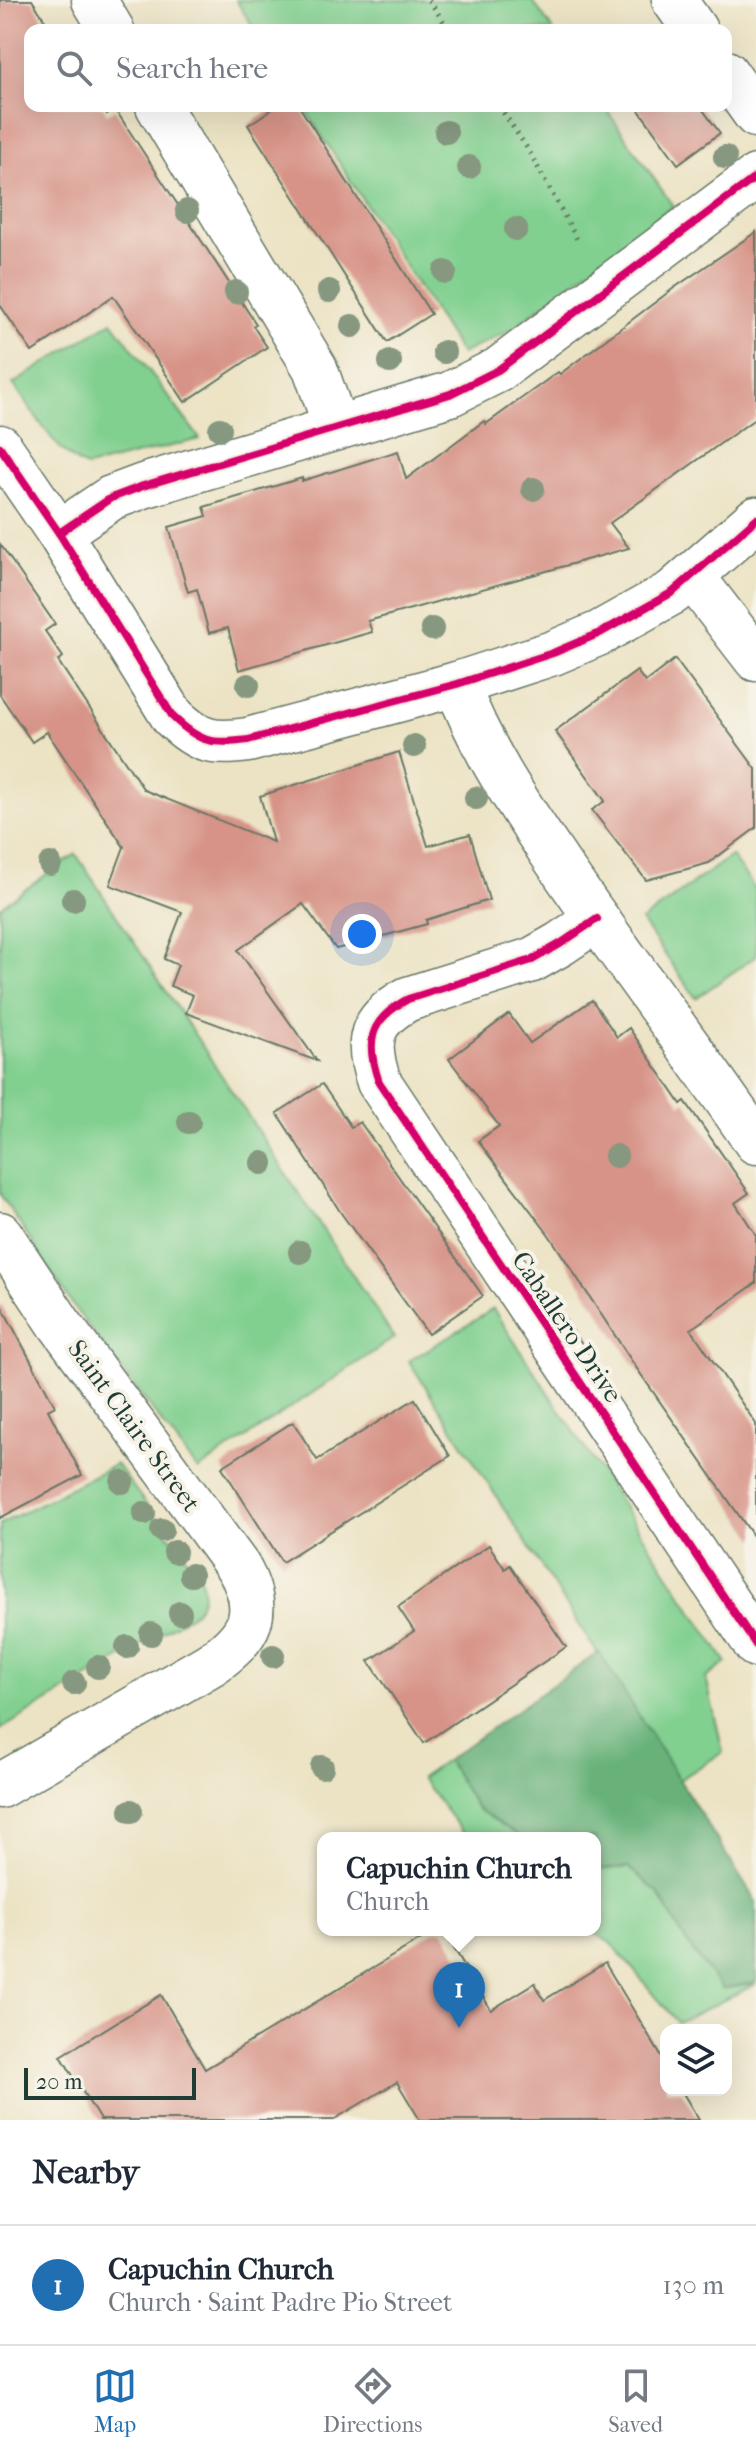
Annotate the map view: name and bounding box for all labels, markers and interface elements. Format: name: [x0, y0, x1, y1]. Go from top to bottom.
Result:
search box: [24, 24, 732, 112]
icon: search: [52, 46, 96, 90]
text: Search here: [116, 51, 268, 86]
your location: [342, 914, 382, 954]
street label: Caballero Drive: [505, 1246, 629, 1408]
street label: Saint Claire Street: [61, 1334, 207, 1519]
popup: [317, 1832, 601, 1936]
text: Capuchin Church: [346, 1851, 572, 1886]
text: Church: [346, 1886, 429, 1917]
pin: 1: [433, 1962, 485, 2028]
map controls: [660, 2024, 732, 2096]
button: layers: [660, 2024, 732, 2096]
scale bar: [24, 2064, 196, 2100]
text: 20 m: [36, 2069, 82, 2095]
text: Nearby: [32, 2152, 139, 2192]
text: Capuchin Church: [108, 2252, 334, 2287]
text: 1: [53, 2270, 63, 2301]
text: 130 m: [663, 2270, 724, 2301]
text: Church · Saint Padre Pio Street: [108, 2287, 452, 2318]
tab: Map: [93, 2364, 137, 2438]
tab: Directions: [323, 2364, 422, 2438]
tab: Saved: [608, 2364, 663, 2438]

